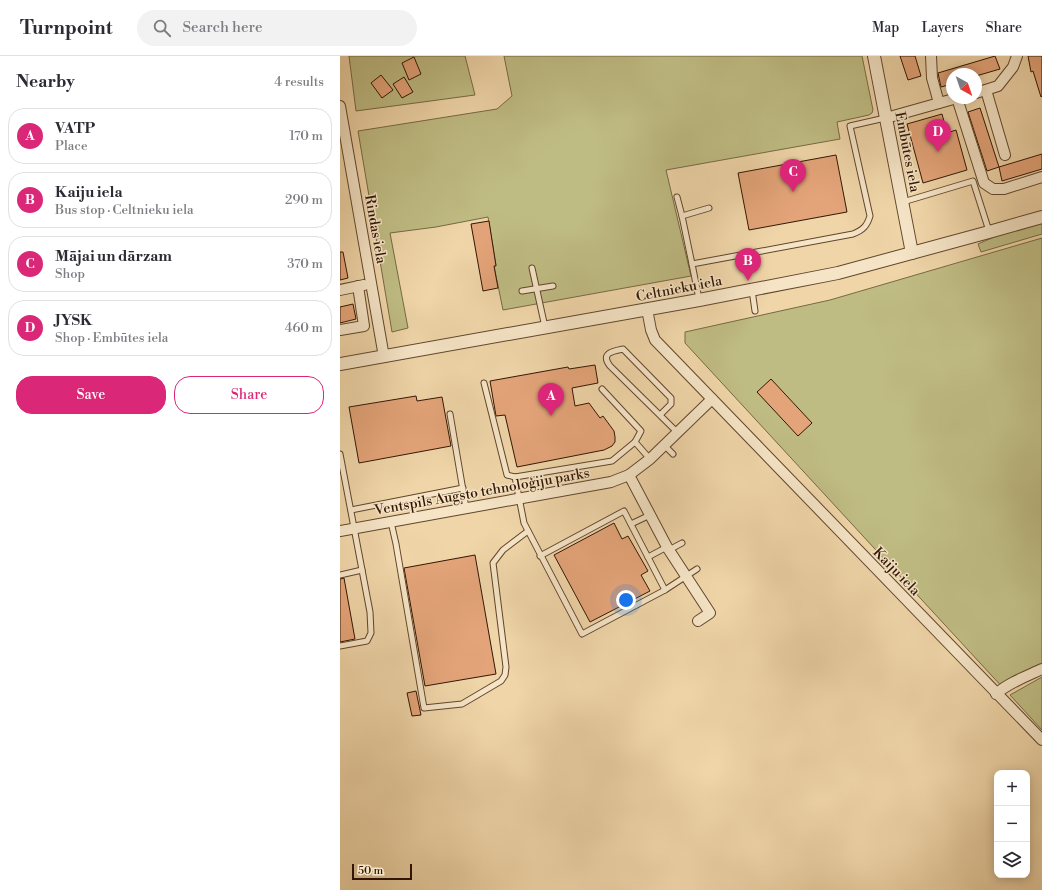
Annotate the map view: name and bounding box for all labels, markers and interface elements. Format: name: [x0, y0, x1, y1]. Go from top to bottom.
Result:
search box: [137, 10, 417, 46]
text: Turnpoint: [20, 16, 113, 40]
icon: search: [151, 17, 173, 39]
text: Search here: [183, 18, 263, 37]
text: Map: [872, 19, 899, 37]
text: Layers: [921, 19, 964, 37]
text: Share: [986, 19, 1022, 37]
north arrow: [946, 68, 982, 104]
text: Nearby: [16, 71, 75, 93]
text: 4 results: [274, 74, 324, 90]
street label: Embūtes iela: [890, 110, 924, 195]
text: VATP: [55, 119, 95, 138]
pin: D: [925, 119, 951, 152]
text: A: [25, 128, 35, 144]
text: 170 m: [289, 128, 323, 144]
text: Place: [55, 138, 87, 154]
pin: C: [780, 159, 806, 192]
text: Kaiju iela: [55, 183, 123, 202]
text: B: [25, 192, 35, 208]
text: 290 m: [285, 192, 323, 208]
street label: Rindas iela: [360, 193, 390, 266]
text: Bus stop · Celtnieku iela: [55, 202, 194, 218]
text: Mājai un dārzam: [55, 247, 172, 266]
pin: B: [735, 248, 761, 281]
text: C: [25, 256, 35, 272]
text: 370 m: [287, 256, 323, 272]
text: Shop: [55, 266, 85, 282]
street label: Celtnieku iela: [635, 272, 725, 306]
text: JYSK: [55, 311, 92, 330]
text: D: [25, 320, 35, 336]
text: 460 m: [285, 320, 323, 336]
text: Shop · Embūtes iela: [55, 330, 168, 346]
button: Save: [16, 376, 166, 414]
button: Share: [174, 376, 324, 414]
pin: A: [538, 383, 564, 416]
street label: Ventspils Augsto tehnoloģiju parks: [372, 464, 591, 520]
street label: Kaiju iela: [869, 544, 924, 600]
your location: [616, 590, 636, 610]
map controls: [994, 770, 1030, 878]
button: +: [994, 770, 1030, 806]
button: −: [994, 806, 1030, 842]
button: layers: [994, 842, 1030, 878]
scale bar: [352, 862, 412, 881]
text: 50 m: [358, 864, 383, 878]

